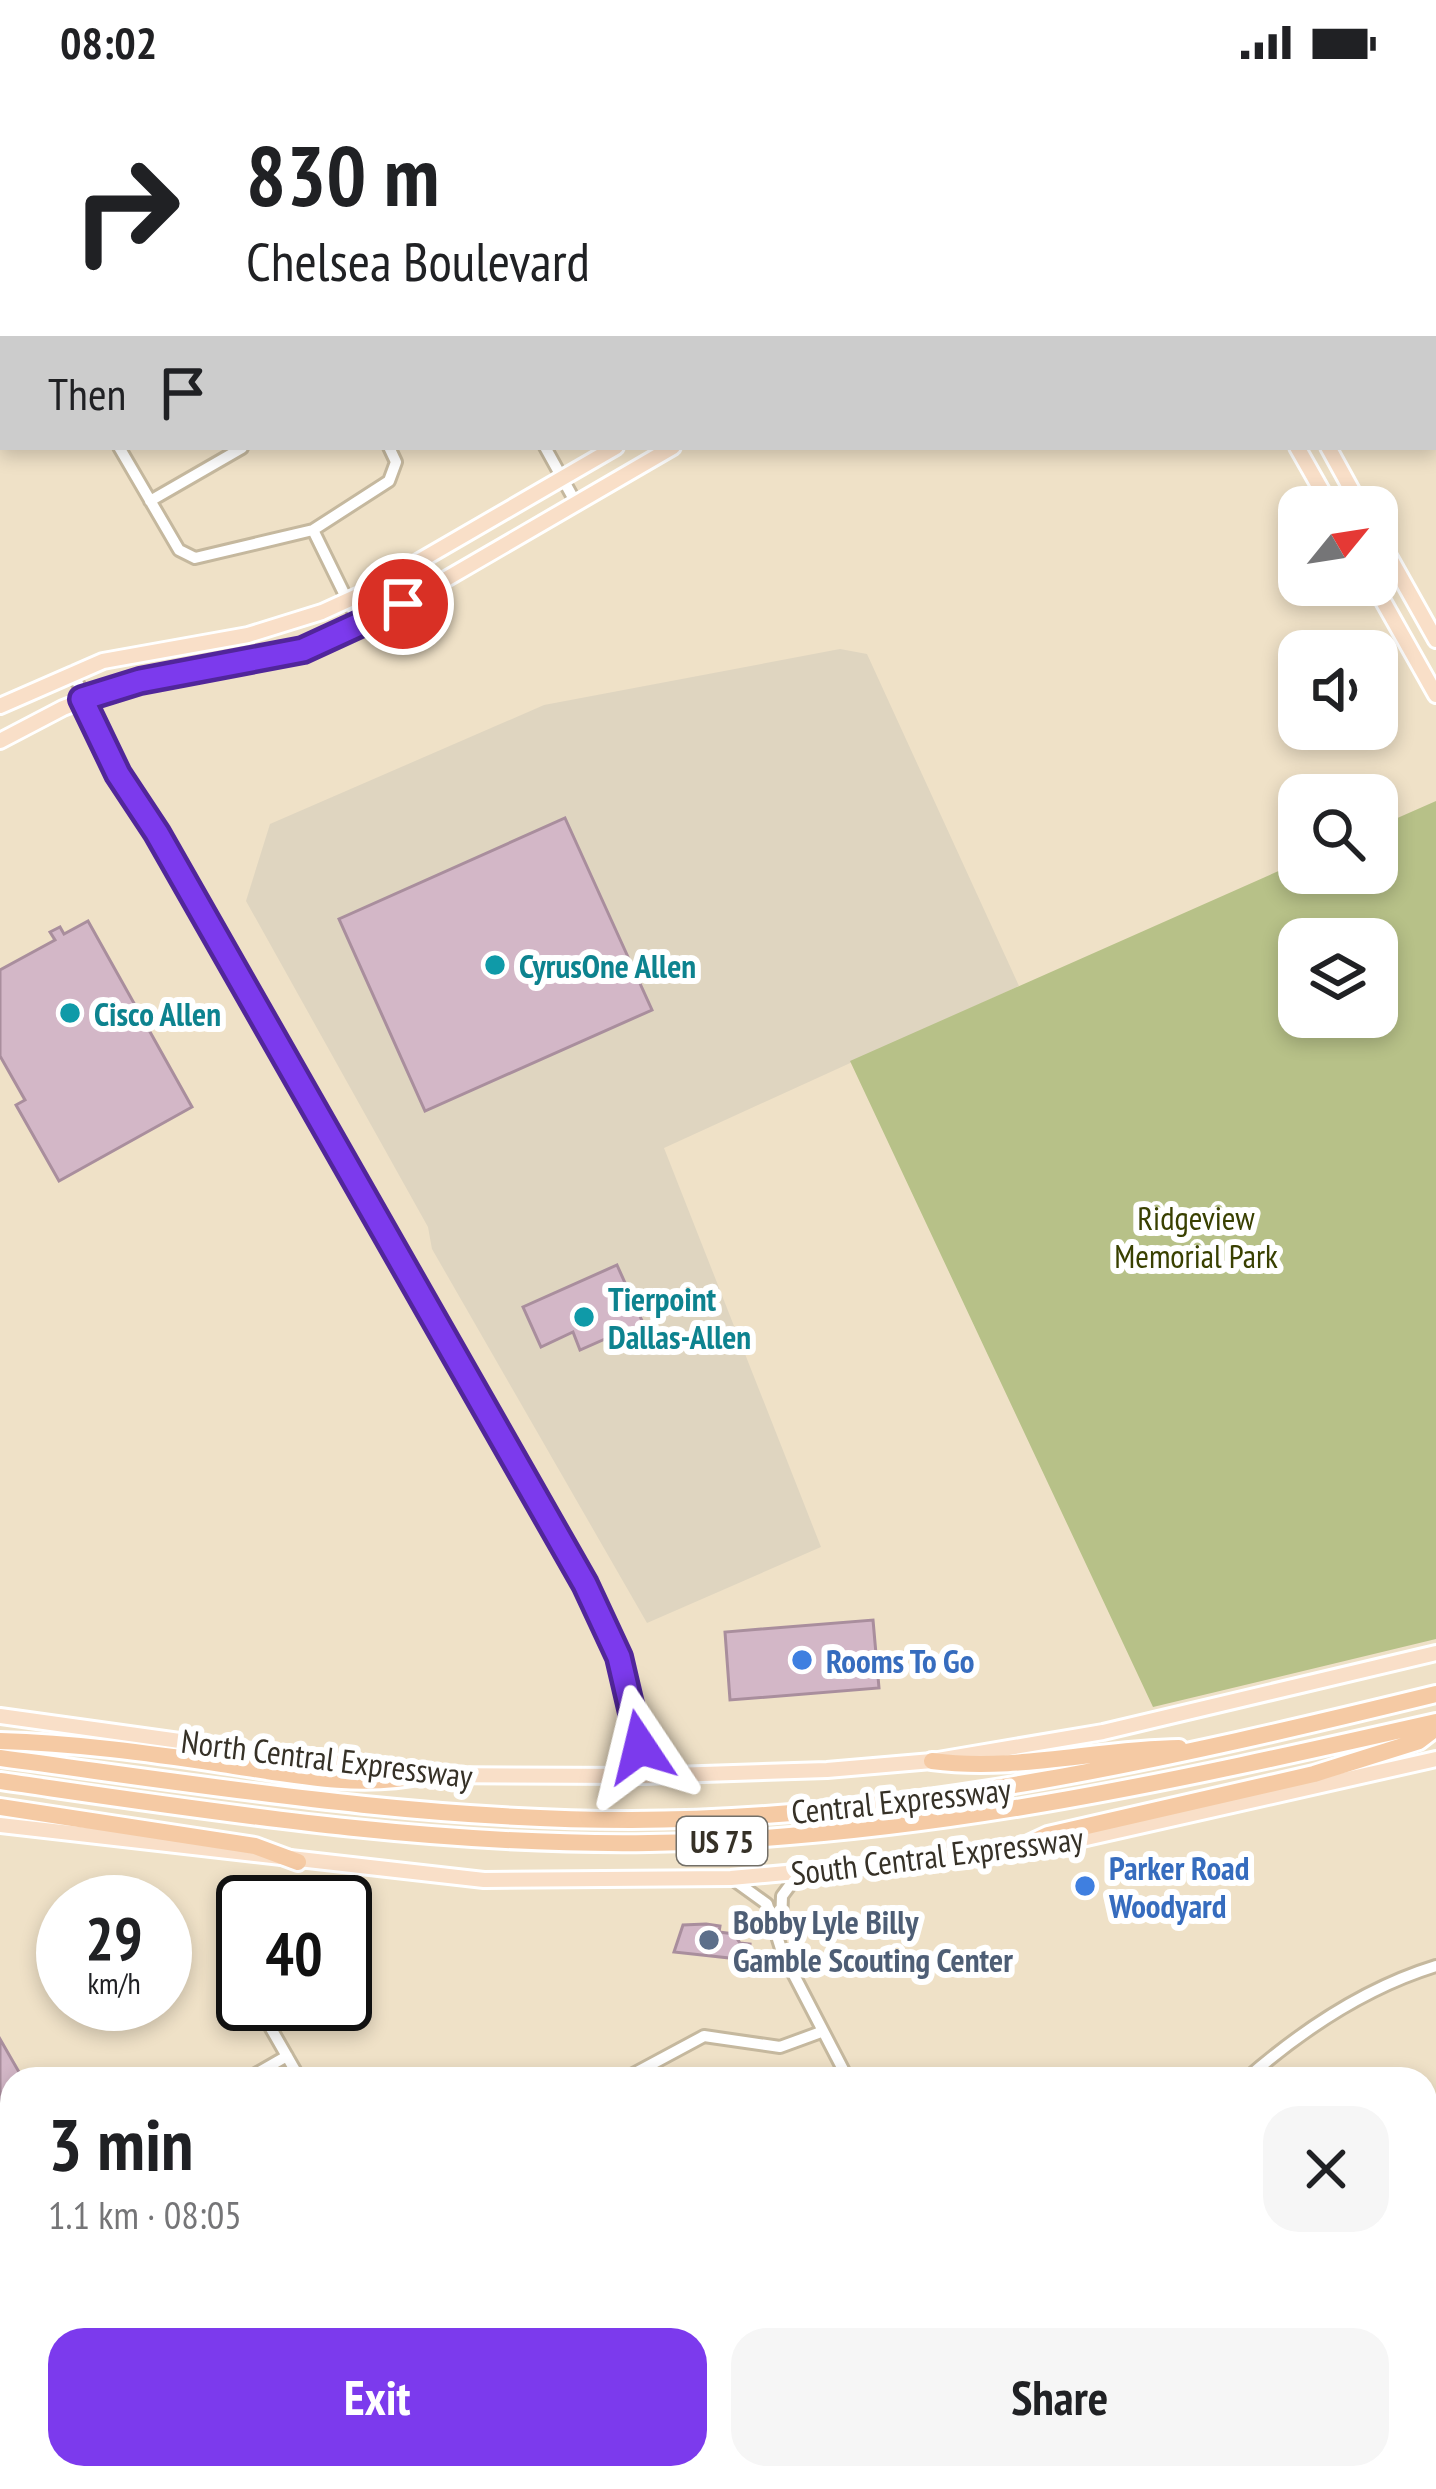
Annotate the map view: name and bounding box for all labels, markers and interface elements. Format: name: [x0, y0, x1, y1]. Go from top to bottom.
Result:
text: 08:02: [60, 13, 157, 71]
text: 830 m: [246, 120, 439, 229]
icon: right: [48, 132, 204, 288]
text: Chelsea Boulevard: [246, 226, 590, 296]
icon: arrive: [150, 360, 216, 426]
text: Then: [48, 364, 126, 422]
north arrow: [1278, 486, 1398, 606]
map controls: [1278, 486, 1398, 1038]
pin: [352, 553, 454, 655]
icon: arrive: [370, 571, 436, 637]
button: sound: [1278, 630, 1398, 750]
button: search: [1278, 774, 1398, 894]
button: layers: [1278, 918, 1398, 1038]
place label: CyrusOne Allen: [519, 944, 696, 987]
marker: CyrusOne Allen: [482, 952, 508, 978]
place label: Cisco Allen: [94, 992, 221, 1035]
marker: Cisco Allen: [57, 1000, 83, 1026]
park label: Ridgeview Memorial Park: [1114, 1196, 1278, 1277]
place label: Tierpoint Dallas-Allen: [608, 1277, 751, 1358]
marker: Tierpoint Dallas-Allen: [571, 1304, 597, 1330]
place label: Rooms To Go: [826, 1639, 974, 1682]
marker: Rooms To Go: [789, 1647, 815, 1673]
position arrow: [577, 1684, 703, 1810]
street label: North Central Expressway: [179, 1719, 476, 1797]
street label: Central Expressway: [789, 1767, 1013, 1833]
street label: South Central Expressway: [789, 1816, 1086, 1894]
road number: US 75: [677, 1817, 767, 1865]
place label: Parker Road Woodyard: [1108, 1846, 1249, 1927]
marker: Parker Road Woodyard: [1072, 1873, 1098, 1899]
speed limit sign: 40: [216, 1875, 372, 2031]
text: 29: [85, 1899, 143, 1977]
place label: Bobby Lyle Billy Gamble Scouting Center: [733, 1900, 1013, 1981]
marker: Bobby Lyle Billy Gamble Scouting Center: [696, 1927, 722, 1953]
text: km/h: [87, 1963, 141, 2002]
text: 3 min: [48, 2097, 193, 2190]
button: close: [1263, 2106, 1389, 2232]
text: 1.1 km · 08:05: [48, 2189, 242, 2240]
button: Exit: [48, 2328, 707, 2466]
button: Share: [731, 2328, 1389, 2466]

